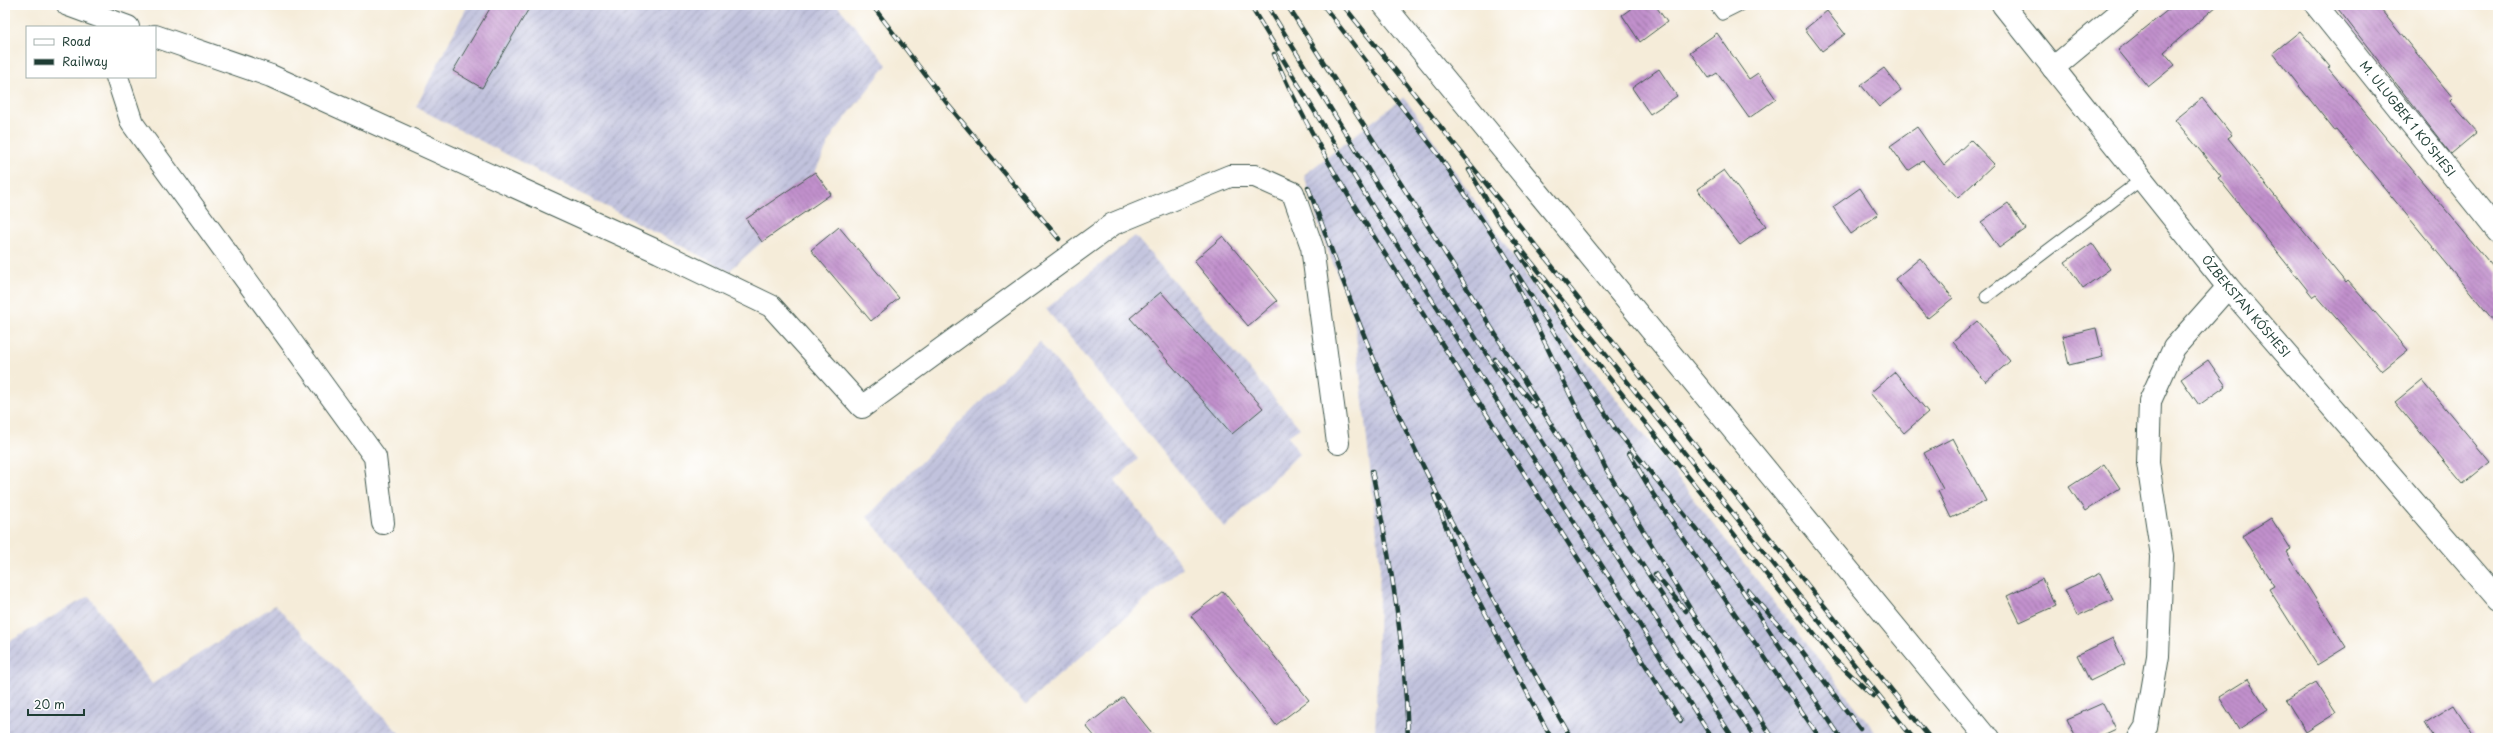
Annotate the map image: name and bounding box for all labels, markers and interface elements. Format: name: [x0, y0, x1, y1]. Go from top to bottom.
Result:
legend: [26, 26, 156, 78]
text: Road: [62, 32, 91, 50]
text: Railway: [62, 52, 108, 70]
street label: M. ULUGBEK 1 KO'SHESI: [2356, 56, 2460, 180]
street label: ÓZBEKSTAN KÓSHESI: [2198, 251, 2295, 361]
scale bar: [28, 691, 84, 717]
text: 20 m: [34, 695, 65, 713]

